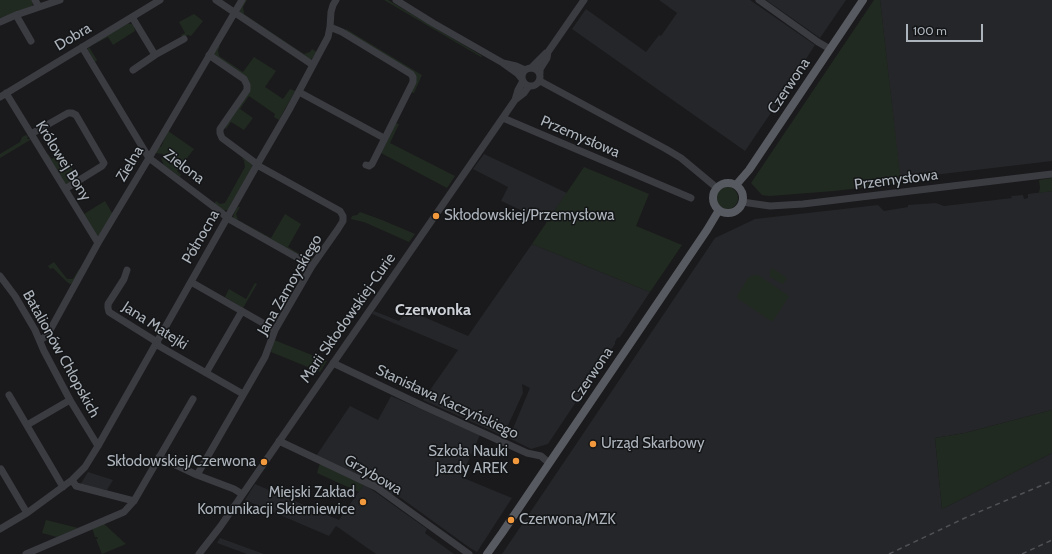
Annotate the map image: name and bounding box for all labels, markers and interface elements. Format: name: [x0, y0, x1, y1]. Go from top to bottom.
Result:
scale bar: [908, 16, 985, 42]
street label: Dobra: [52, 19, 94, 55]
text: 100 m: [913, 23, 947, 38]
street label: Czerwona: [764, 55, 814, 117]
street label: Przemysłowa: [538, 112, 622, 162]
street label: Królowej Bony: [31, 118, 95, 204]
street label: Zielna: [112, 143, 148, 185]
street label: Zielona: [160, 146, 208, 188]
street label: Przemysłowa: [853, 166, 939, 194]
street label: Północna: [178, 207, 224, 267]
place label: Skłodowskiej/Przemysłowa: [444, 207, 615, 225]
marker: Skłodowskiej/Przemysłowa: [431, 211, 441, 221]
street label: Jana Zamoyskiego: [254, 231, 326, 339]
street label: Marii Skłodowskiej-Curie: [296, 250, 400, 386]
street label: Batalionów Chłopskich: [19, 287, 103, 421]
street label: Jana Matejki: [119, 298, 191, 354]
district label: Czerwonka: [395, 300, 471, 320]
street label: Czerwona: [567, 344, 617, 406]
street label: Stanisława Kaczyńskiego: [373, 361, 521, 443]
place label: Urząd Skarbowy: [601, 435, 705, 453]
marker: Urząd Skarbowy: [588, 439, 598, 449]
place label: Szkoła Nauki Jazdy AREK: [428, 443, 508, 478]
street label: Grzybowa: [341, 451, 405, 499]
place label: Skłodowskiej/Czerwona: [107, 453, 256, 471]
marker: Szkoła Nauki Jazdy AREK: [511, 456, 521, 466]
marker: Skłodowskiej/Czerwona: [259, 457, 269, 467]
place label: Miejski Zakład Komunikacji Skierniewice: [197, 484, 355, 519]
marker: Miejski Zakład Komunikacji Skierniewice: [358, 497, 368, 507]
place label: Czerwona/MZK: [519, 511, 616, 529]
marker: Czerwona/MZK: [506, 515, 516, 525]

